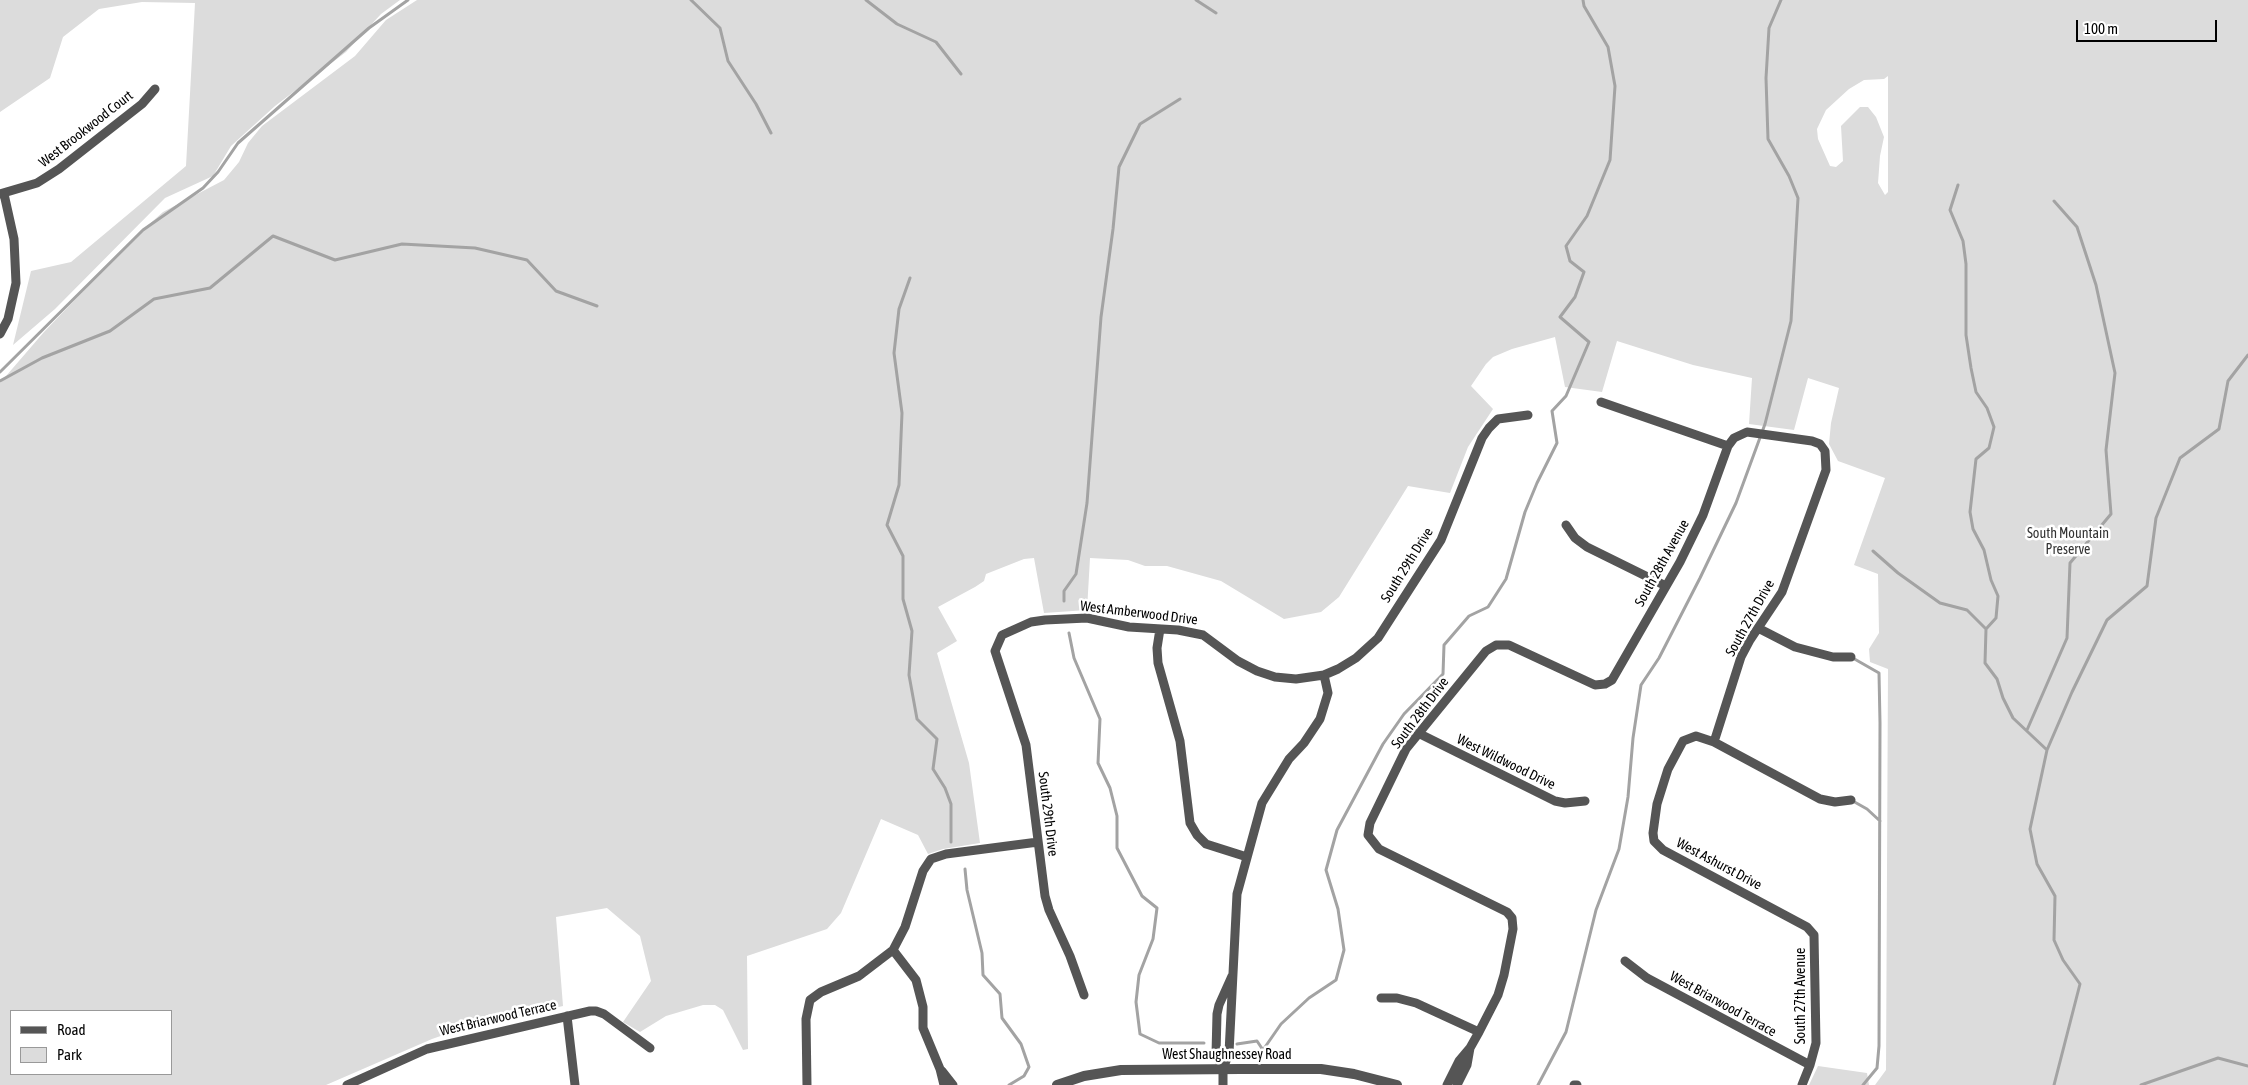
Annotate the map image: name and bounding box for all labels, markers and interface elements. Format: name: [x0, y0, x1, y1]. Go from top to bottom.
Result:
scale bar: [2078, 10, 2219, 42]
text: 100 m: [2084, 20, 2118, 37]
street label: West Brookwood Court: [36, 87, 136, 171]
street label: South 28th Avenue: [1631, 517, 1693, 609]
street label: South 29th Drive: [1377, 524, 1437, 606]
park label: South Mountain Preserve: [2027, 526, 2109, 558]
street label: South 27th Drive: [1722, 577, 1778, 659]
street label: West Amberwood Drive: [1079, 597, 1199, 629]
street label: South 28th Drive: [1388, 674, 1452, 752]
street label: West Wildwood Drive: [1454, 731, 1558, 793]
street label: South 29th Drive: [1034, 771, 1062, 857]
street label: West Ashurst Drive: [1673, 834, 1765, 894]
street label: South 27th Avenue: [1793, 948, 1809, 1044]
street label: West Briarwood Terrace: [1667, 968, 1779, 1040]
street label: West Briarwood Terrace: [438, 996, 558, 1040]
legend: [10, 1010, 172, 1075]
text: Road: [57, 1021, 86, 1038]
text: Park: [57, 1046, 82, 1063]
street label: West Shaughnessey Road: [1162, 1047, 1292, 1063]

